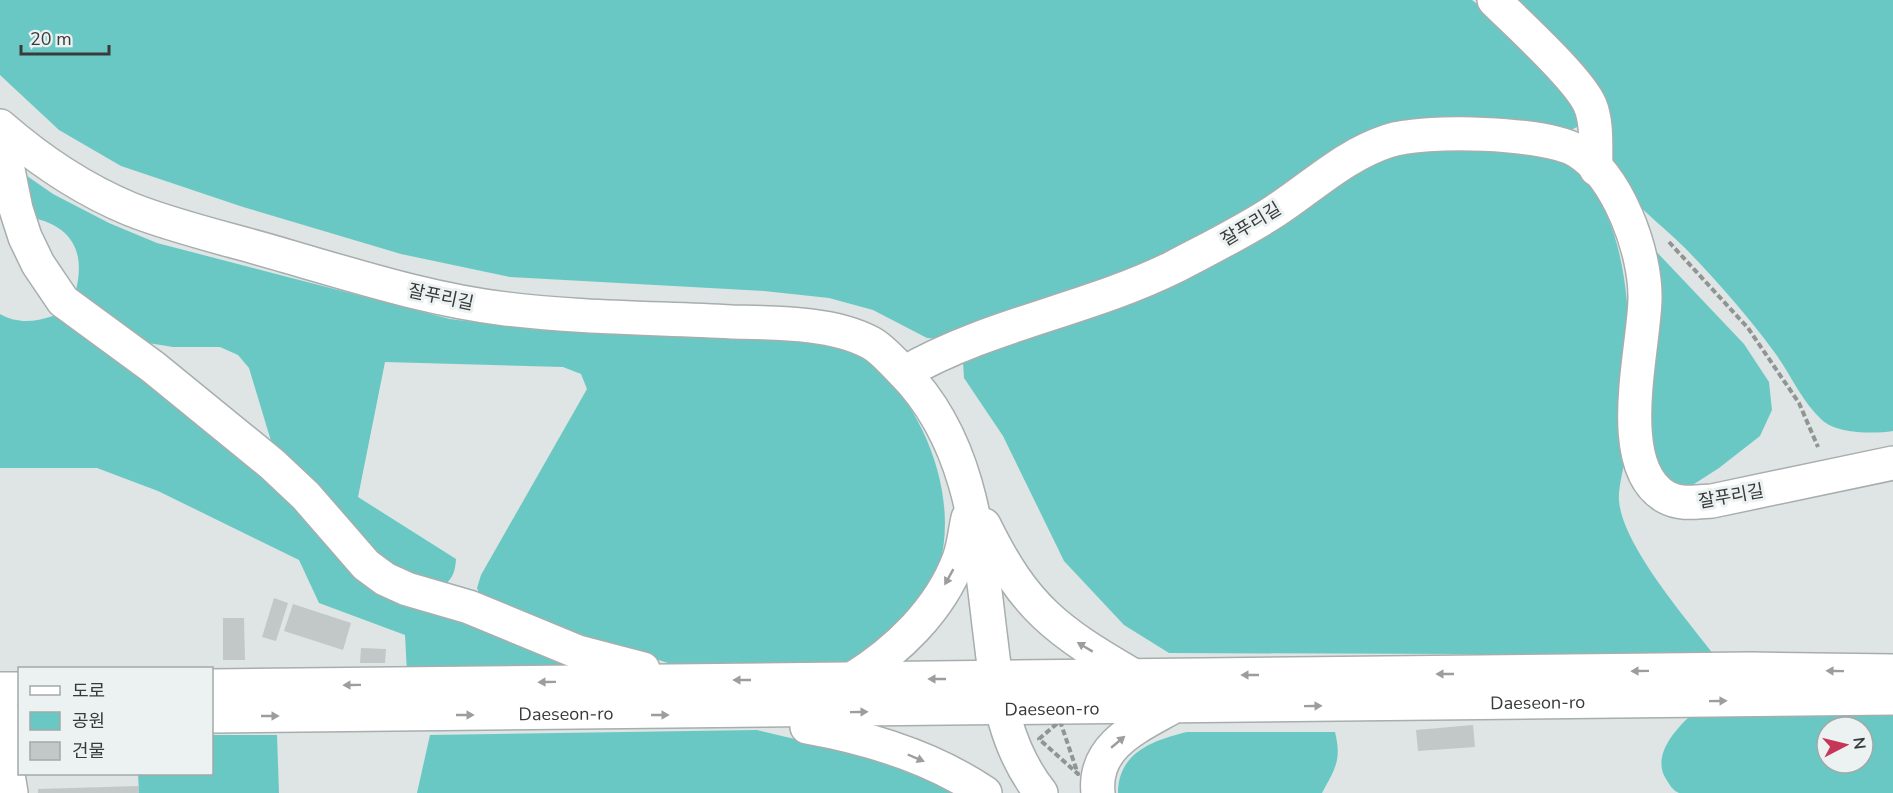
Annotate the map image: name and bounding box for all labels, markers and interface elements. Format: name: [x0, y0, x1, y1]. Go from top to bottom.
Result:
scale bar: [21, 18, 110, 56]
text: 20 m: [30, 27, 72, 51]
street label: 잘푸리길: [1216, 197, 1286, 251]
street label: 잘푸리길: [406, 278, 476, 316]
street label: 잘푸리길: [1696, 478, 1766, 514]
one-way arrow: [944, 569, 954, 586]
one-way arrow: [1077, 642, 1093, 653]
one-way arrow: [1630, 666, 1649, 676]
one-way arrow: [1825, 666, 1844, 675]
legend: [18, 667, 213, 775]
one-way arrow: [1435, 669, 1454, 678]
one-way arrow: [1240, 670, 1259, 680]
one-way arrow: [927, 674, 946, 684]
one-way arrow: [732, 675, 751, 685]
one-way arrow: [537, 677, 556, 687]
text: 도로: [72, 679, 105, 703]
one-way arrow: [342, 680, 361, 690]
street label: Daeseon-ro: [1490, 690, 1585, 715]
street label: Daeseon-ro: [1004, 696, 1100, 721]
one-way arrow: [1708, 696, 1727, 705]
street label: Daeseon-ro: [518, 701, 614, 726]
one-way arrow: [1304, 701, 1323, 711]
one-way arrow: [849, 707, 868, 717]
text: 공원: [72, 709, 105, 733]
one-way arrow: [455, 710, 474, 720]
one-way arrow: [650, 710, 669, 720]
one-way arrow: [260, 711, 279, 721]
north arrow: [1815, 715, 1875, 775]
one-way arrow: [1110, 735, 1126, 748]
text: N: [1847, 736, 1871, 751]
text: 건물: [72, 739, 105, 763]
one-way arrow: [907, 753, 925, 763]

